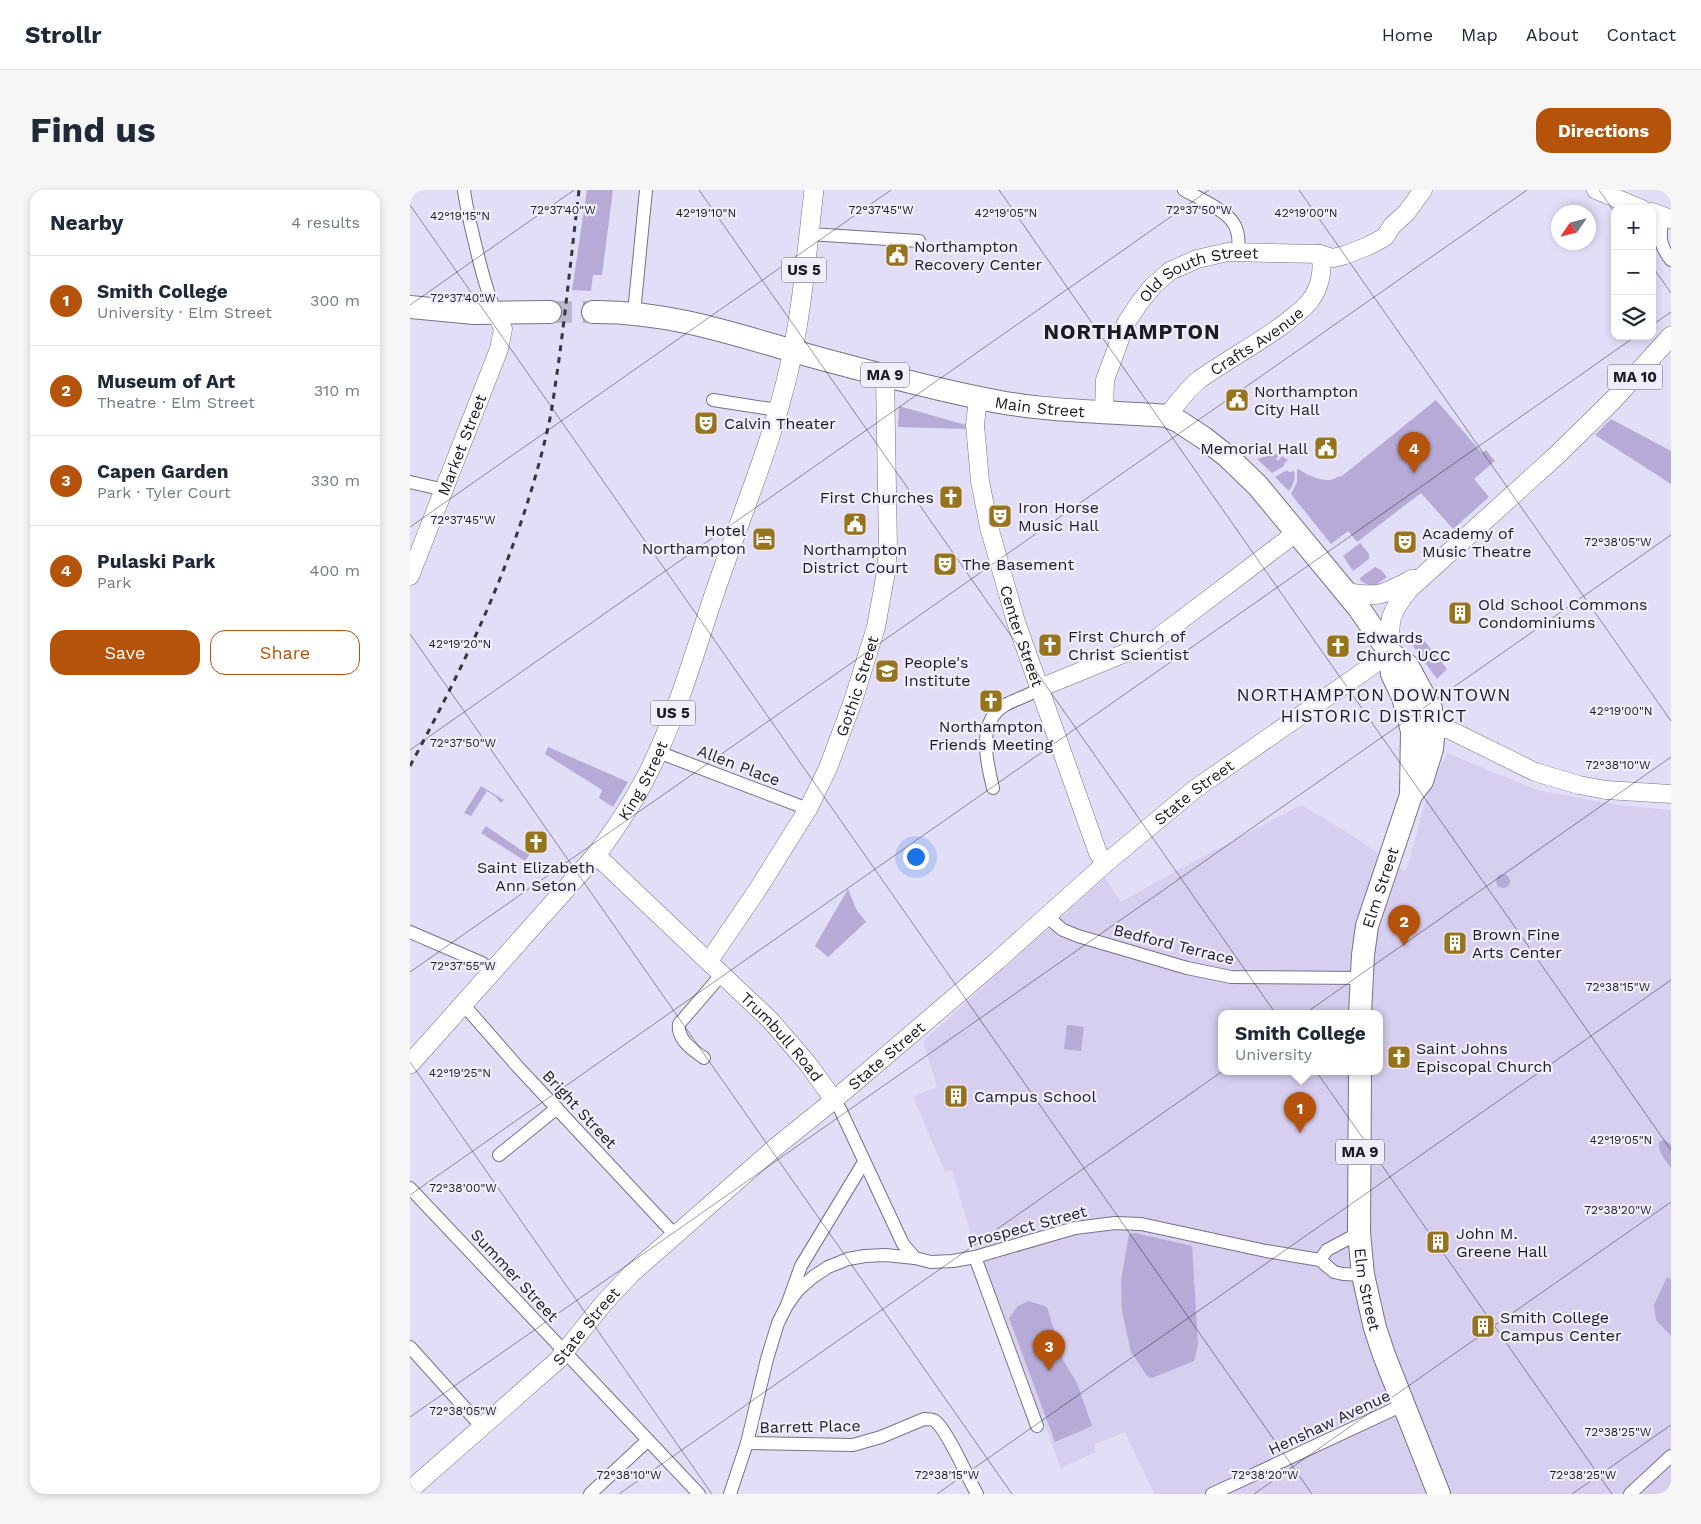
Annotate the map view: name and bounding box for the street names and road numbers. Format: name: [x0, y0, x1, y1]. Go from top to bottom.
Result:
street label: Old South Street: [1135, 243, 1259, 306]
road number: US 5: [782, 258, 826, 282]
street label: Crafts Avenue: [1207, 303, 1308, 379]
road number: MA 9: [861, 362, 909, 388]
road number: MA 10: [1608, 364, 1662, 390]
street label: Market Street: [433, 391, 490, 498]
street label: Main Street: [993, 392, 1086, 421]
street label: Center Street: [996, 583, 1047, 690]
street label: Gothic Street: [832, 633, 883, 739]
road number: US 5: [650, 700, 696, 726]
street label: King Street: [614, 738, 672, 824]
street label: Allen Place: [695, 741, 783, 790]
street label: State Street: [1150, 756, 1238, 829]
street label: Elm Street: [1358, 844, 1403, 930]
street label: Bedford Terrace: [1111, 920, 1236, 969]
street label: Trumbull Road: [736, 988, 826, 1085]
street label: State Street: [844, 1017, 929, 1094]
street label: Bright Street: [539, 1066, 621, 1153]
road number: MA 9: [1336, 1140, 1384, 1164]
street label: Prospect Street: [965, 1201, 1089, 1252]
street label: Summer Street: [467, 1225, 563, 1326]
street label: Elm Street: [1350, 1247, 1384, 1333]
street label: State Street: [549, 1283, 624, 1369]
street label: Henshaw Avenue: [1265, 1386, 1393, 1459]
street label: Barrett Place: [759, 1416, 861, 1437]

